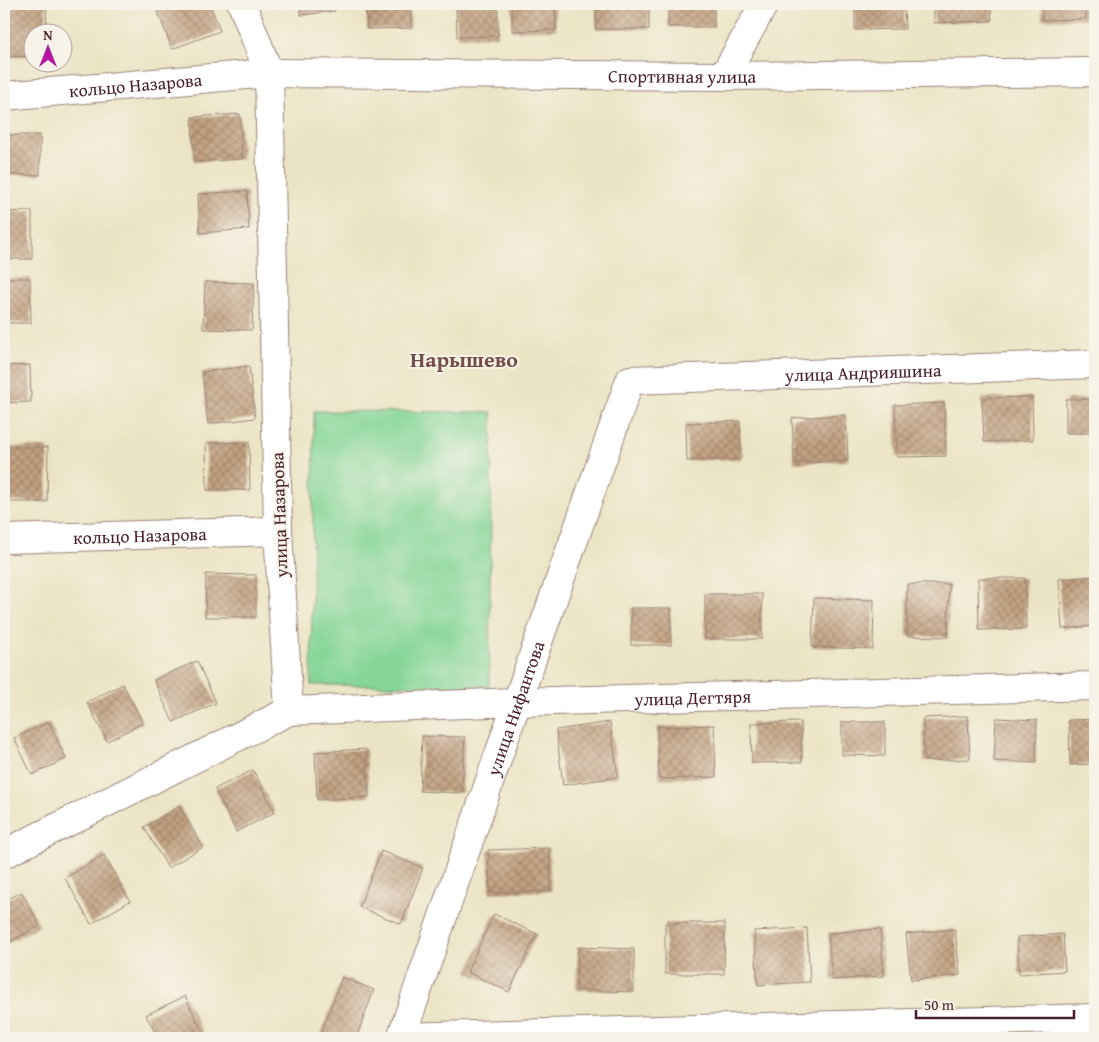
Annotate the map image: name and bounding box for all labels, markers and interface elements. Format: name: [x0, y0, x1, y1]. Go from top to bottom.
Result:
north arrow: [22, 22, 72, 72]
text: N: [43, 25, 53, 45]
street label: Спортивная улица: [608, 62, 756, 90]
street label: кольцо Назарова: [68, 65, 204, 104]
district label: Нарышево: [410, 343, 518, 375]
street label: улица Андрияшина: [783, 356, 942, 388]
street label: улица Назарова: [263, 451, 295, 579]
street label: кольцо Назарова: [73, 520, 208, 550]
street label: улица Нифантова: [479, 636, 551, 780]
street label: улица Дегтяря: [633, 682, 752, 712]
scale bar: [916, 987, 1074, 1019]
text: 50 m: [924, 994, 955, 1015]

